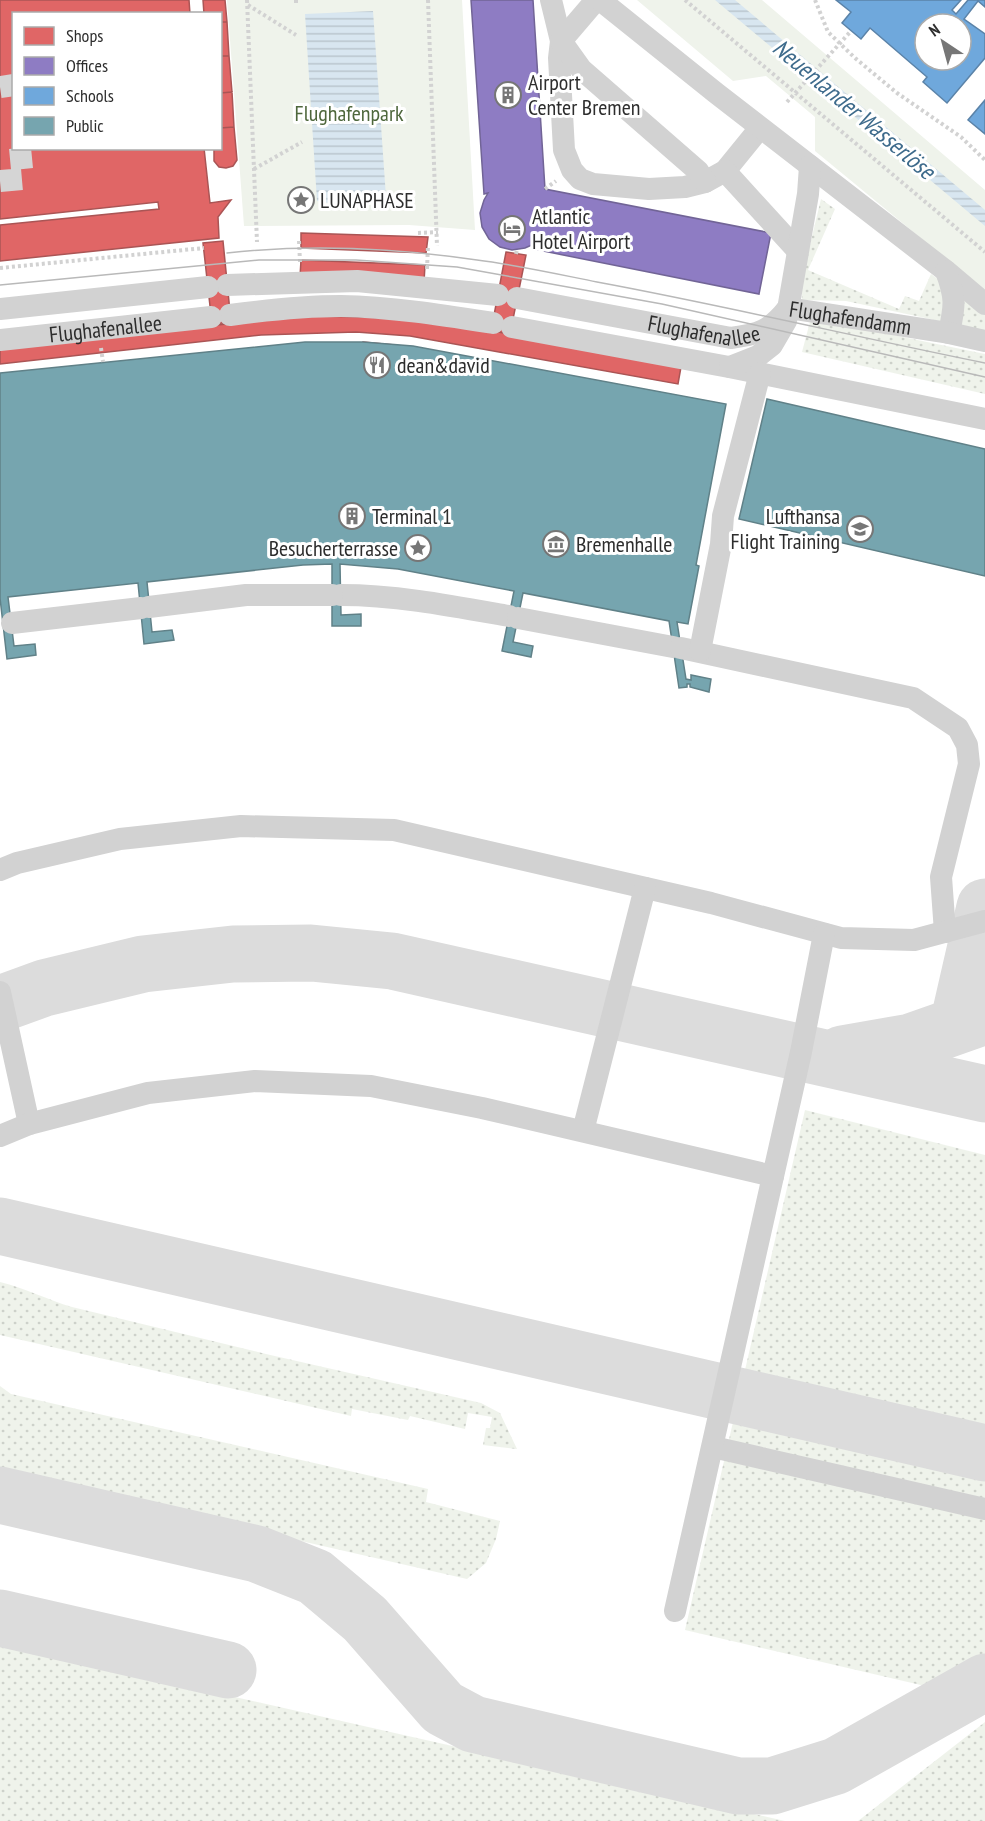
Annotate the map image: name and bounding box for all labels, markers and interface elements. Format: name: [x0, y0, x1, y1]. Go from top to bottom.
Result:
legend: [12, 12, 222, 150]
north arrow: [913, 12, 973, 72]
text: N: [925, 19, 944, 40]
text: Shops: [66, 24, 103, 47]
water label: Neuenlander Wasserlöse: [766, 32, 943, 187]
text: Offices: [66, 54, 108, 77]
place label: Airport Center Bremen: [528, 68, 640, 121]
building icon: Airport Center Bremen: [493, 80, 523, 110]
text: Schools: [66, 84, 114, 107]
park label: Flughafenpark: [295, 99, 404, 127]
text: Public: [66, 114, 104, 137]
place icon: LUNAPHASE: [286, 185, 316, 215]
place label: LUNAPHASE: [320, 186, 414, 214]
place label: Atlantic Hotel Airport: [532, 202, 630, 255]
hotel icon: Atlantic Hotel Airport: [497, 214, 527, 244]
street label: Flughafendamm: [787, 294, 913, 341]
street label: Flughafenallee: [48, 308, 163, 349]
street label: Flughafenallee: [646, 309, 763, 352]
restaurant icon: dean&david: [362, 350, 392, 380]
place label: dean&david: [397, 351, 490, 379]
building icon: Terminal 1: [337, 501, 367, 531]
place label: Terminal 1: [372, 502, 452, 530]
place label: Lufthansa Flight Training: [731, 502, 840, 555]
school or university icon: Lufthansa Flight Training: [845, 514, 875, 544]
museum icon: Bremenhalle: [541, 529, 571, 559]
place label: Bremenhalle: [576, 530, 672, 558]
place icon: Besucherterrasse: [403, 533, 433, 563]
place label: Besucherterrasse: [269, 534, 398, 562]

